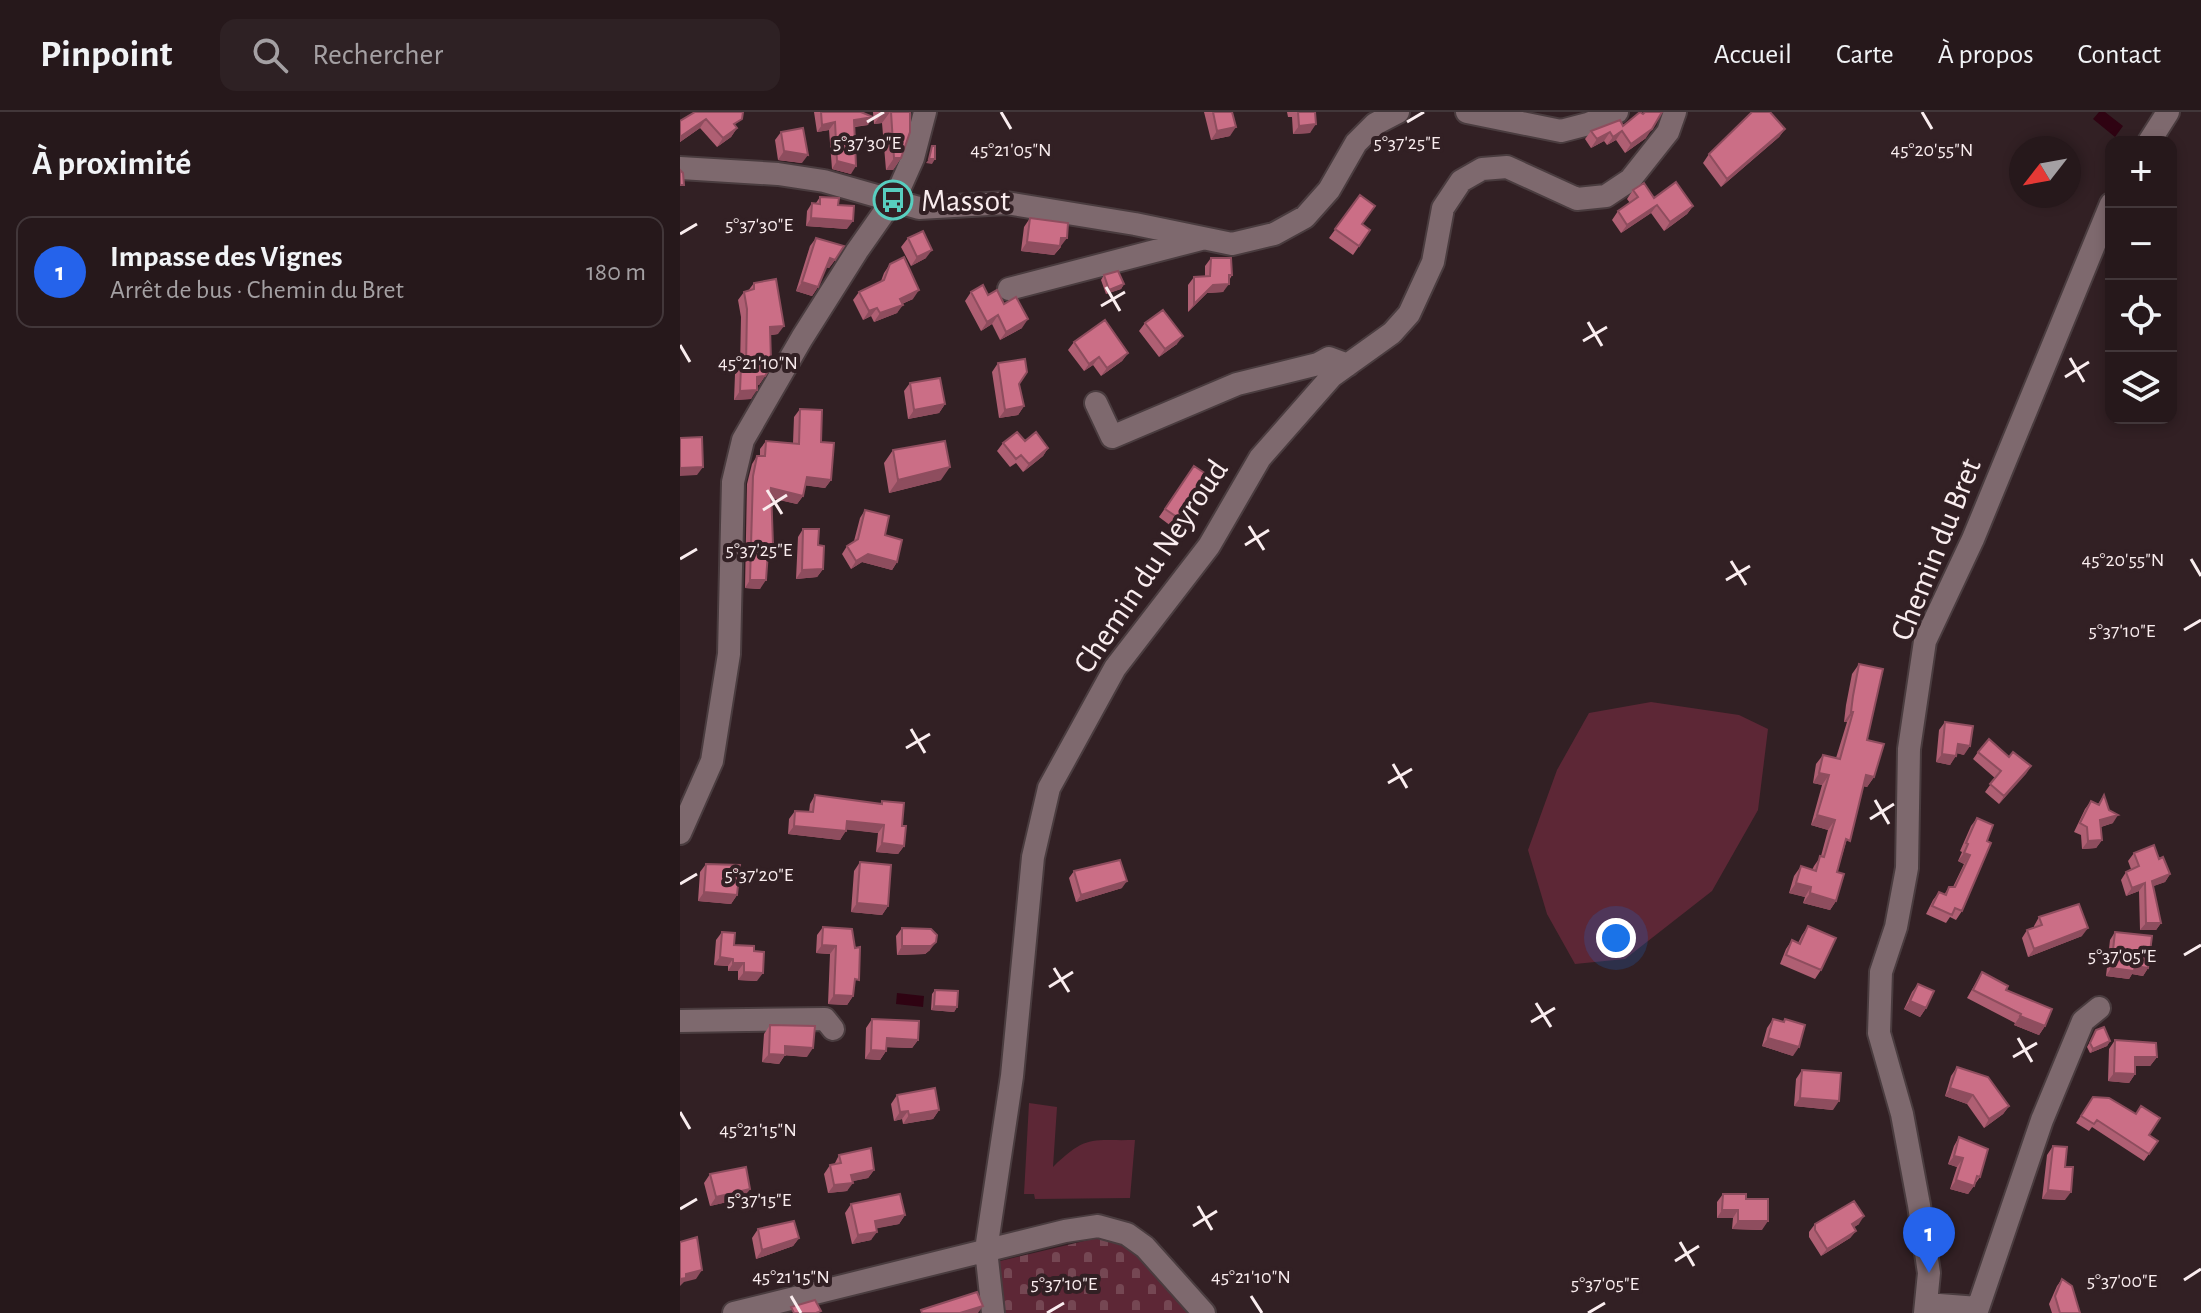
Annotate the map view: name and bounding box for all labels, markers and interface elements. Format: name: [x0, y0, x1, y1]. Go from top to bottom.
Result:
search box: [220, 19, 780, 91]
icon: search: [248, 33, 292, 77]
text: Pinpoint: [40, 36, 172, 74]
text: Rechercher: [312, 40, 443, 70]
text: Accueil: [1714, 41, 1792, 69]
text: Carte: [1836, 41, 1894, 69]
text: À propos: [1938, 41, 2034, 69]
text: Contact: [2078, 41, 2161, 69]
text: 5°37'30"E: [833, 133, 901, 153]
text: 5°37'25"E: [1374, 133, 1441, 153]
north arrow: [2009, 136, 2081, 208]
map controls: [2105, 136, 2177, 424]
button: +: [2105, 136, 2177, 208]
text: 45°21'05"N: [970, 140, 1052, 160]
text: 45°20'55"N: [1891, 140, 1973, 160]
text: À proximité: [32, 147, 191, 181]
bus stop icon: Massot: [872, 179, 914, 221]
place label: Massot: [921, 185, 1010, 217]
button: −: [2105, 208, 2177, 280]
text: 5°37'30"E: [725, 215, 793, 235]
text: Impasse des Vignes: [110, 242, 343, 272]
text: 1: [55, 259, 65, 285]
text: 180 m: [586, 259, 646, 285]
text: Arrêt de bus · Chemin du Bret: [110, 277, 404, 303]
button: locate: [2105, 280, 2177, 352]
button: layers: [2105, 352, 2177, 424]
text: 45°21'10"N: [718, 353, 798, 373]
street label: Chemin du Neyroud: [1068, 454, 1234, 679]
street label: Chemin du Bret: [1885, 454, 1987, 645]
text: 5°37'25"E: [726, 540, 793, 560]
text: 45°20'55"N: [2082, 550, 2164, 570]
text: 5°37'10"E: [2089, 621, 2156, 641]
text: 5°37'20"E: [724, 865, 794, 885]
your location: [1596, 918, 1636, 958]
text: 5°37'05"E: [2088, 946, 2156, 966]
text: 45°21'15"N: [719, 1120, 797, 1140]
text: 5°37'15"E: [727, 1190, 792, 1210]
pin: 1: [1903, 1207, 1955, 1273]
text: 45°21'15"N: [752, 1267, 830, 1287]
text: 45°21'10"N: [1211, 1267, 1291, 1287]
text: 5°37'00"E: [2087, 1271, 2158, 1291]
text: 5°37'10"E: [1031, 1274, 1098, 1294]
text: 5°37'05"E: [1571, 1274, 1639, 1294]

